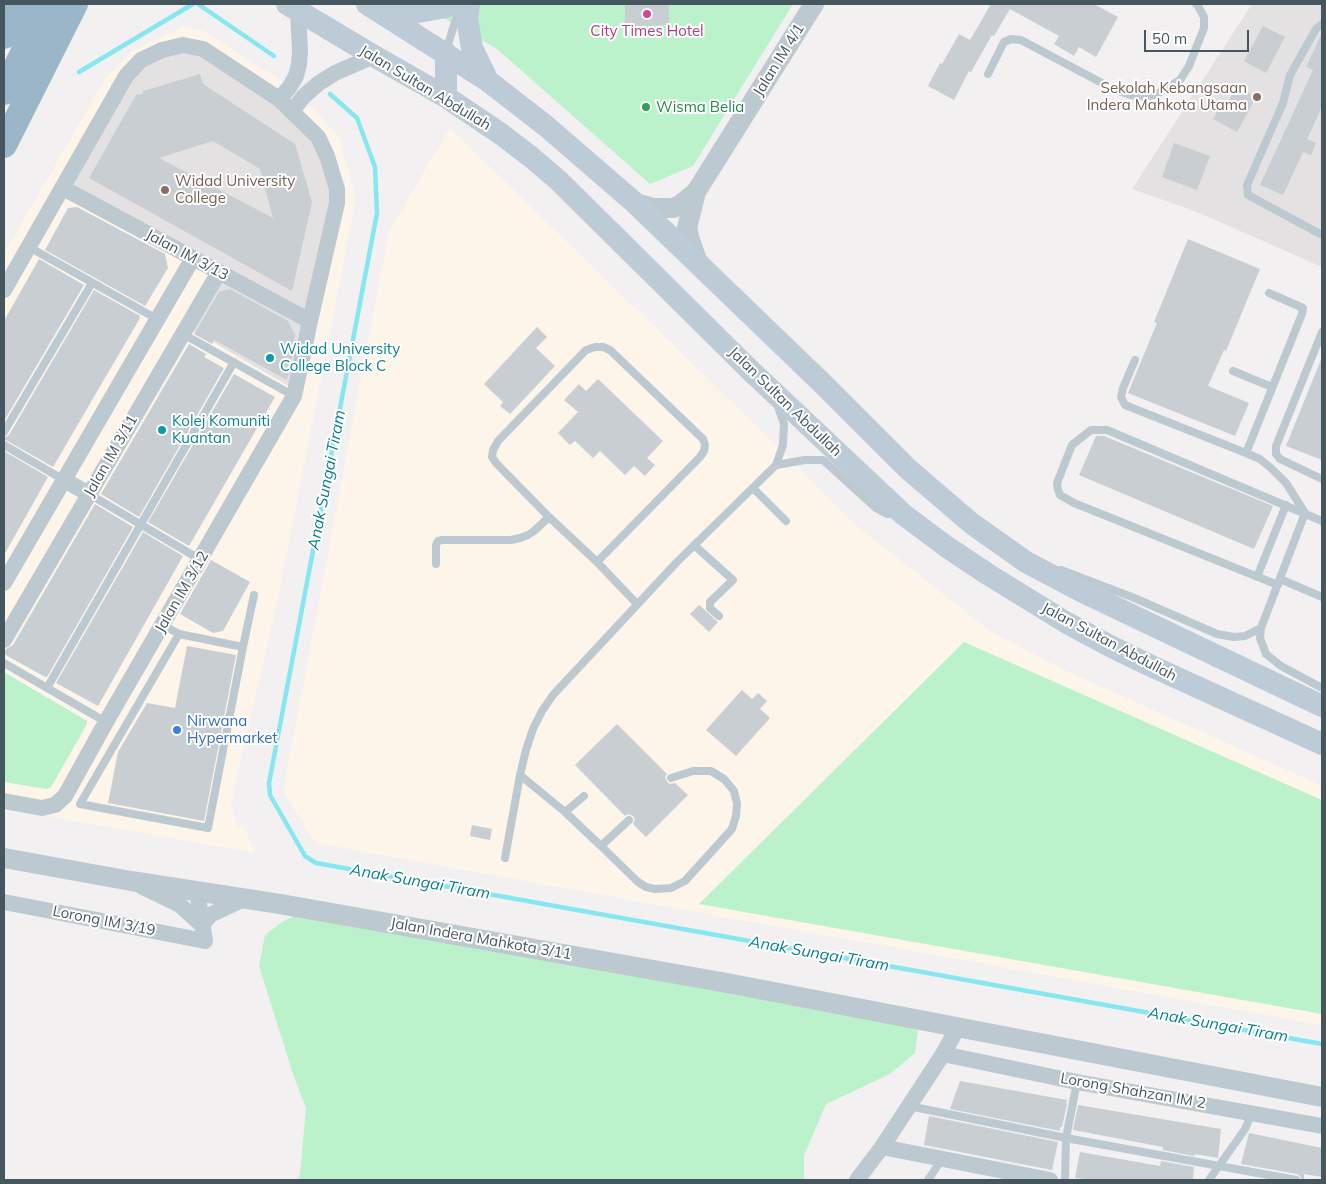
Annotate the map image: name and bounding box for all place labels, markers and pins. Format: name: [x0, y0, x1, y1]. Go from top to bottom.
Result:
marker: City Times Hotel: [641, 8, 653, 20]
place label: City Times Hotel: [590, 22, 704, 40]
place label: Sekolah Kebangsaan Indera Mahkota Utama: [1087, 79, 1247, 114]
marker: Sekolah Kebangsaan Indera Mahkota Utama: [1251, 91, 1263, 103]
place label: Wisma Belia: [656, 98, 744, 116]
marker: Wisma Belia: [640, 101, 652, 113]
place label: Widad University College: [175, 172, 295, 207]
marker: Widad University College: [159, 184, 171, 196]
place label: Widad University College Block C: [280, 340, 400, 375]
marker: Widad University College Block C: [264, 352, 276, 364]
place label: Kolej Komuniti Kuantan: [172, 412, 270, 447]
marker: Kolej Komuniti Kuantan: [156, 424, 168, 436]
place label: Nirwana Hypermarket: [187, 712, 278, 747]
marker: Nirwana Hypermarket: [171, 724, 183, 736]

